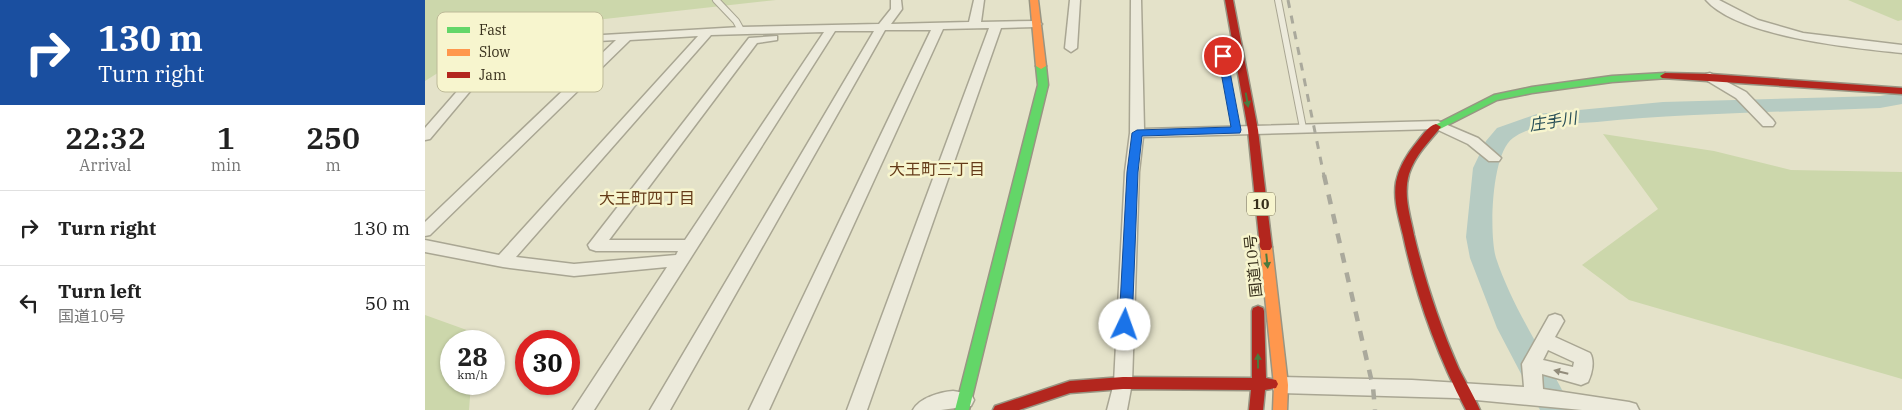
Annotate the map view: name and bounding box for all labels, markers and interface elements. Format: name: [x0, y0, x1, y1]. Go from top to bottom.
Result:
legend: [437, 12, 603, 92]
text: 130 m: [98, 15, 203, 61]
icon: right: [15, 20, 80, 85]
text: Fast: [479, 21, 507, 39]
pin: [1202, 35, 1244, 77]
icon: arrive: [1209, 42, 1237, 70]
text: Slow: [479, 43, 510, 61]
text: Turn right: [98, 59, 205, 88]
text: Jam: [479, 66, 506, 84]
one-way arrow: [1244, 92, 1252, 108]
water label: 庄手川: [1528, 107, 1580, 135]
text: 22:32: [65, 118, 146, 157]
text: 1: [217, 118, 235, 157]
text: 250: [306, 118, 360, 157]
text: Arrival: [79, 155, 131, 175]
text: min: [211, 155, 241, 175]
text: m: [325, 155, 341, 175]
district label: 大王町三丁目: [889, 159, 985, 179]
district label: 大王町四丁目: [599, 188, 695, 208]
road number: 10: [1247, 192, 1275, 215]
icon: right: [15, 214, 43, 242]
text: Turn right: [58, 216, 156, 240]
text: 130 m: [353, 216, 410, 240]
street label: 国道10号: [1240, 234, 1266, 298]
one-way arrow: [1263, 253, 1271, 269]
text: Turn left: [58, 279, 141, 303]
icon: left: [15, 289, 43, 317]
text: 50 m: [365, 291, 410, 315]
position arrow: [1098, 298, 1150, 350]
text: 国道10号: [58, 306, 125, 326]
speed limit sign: 30: [515, 330, 580, 395]
text: 28: [457, 340, 488, 373]
one-way arrow: [1254, 353, 1262, 369]
text: km/h: [457, 367, 488, 382]
one-way arrow: [1554, 368, 1569, 376]

